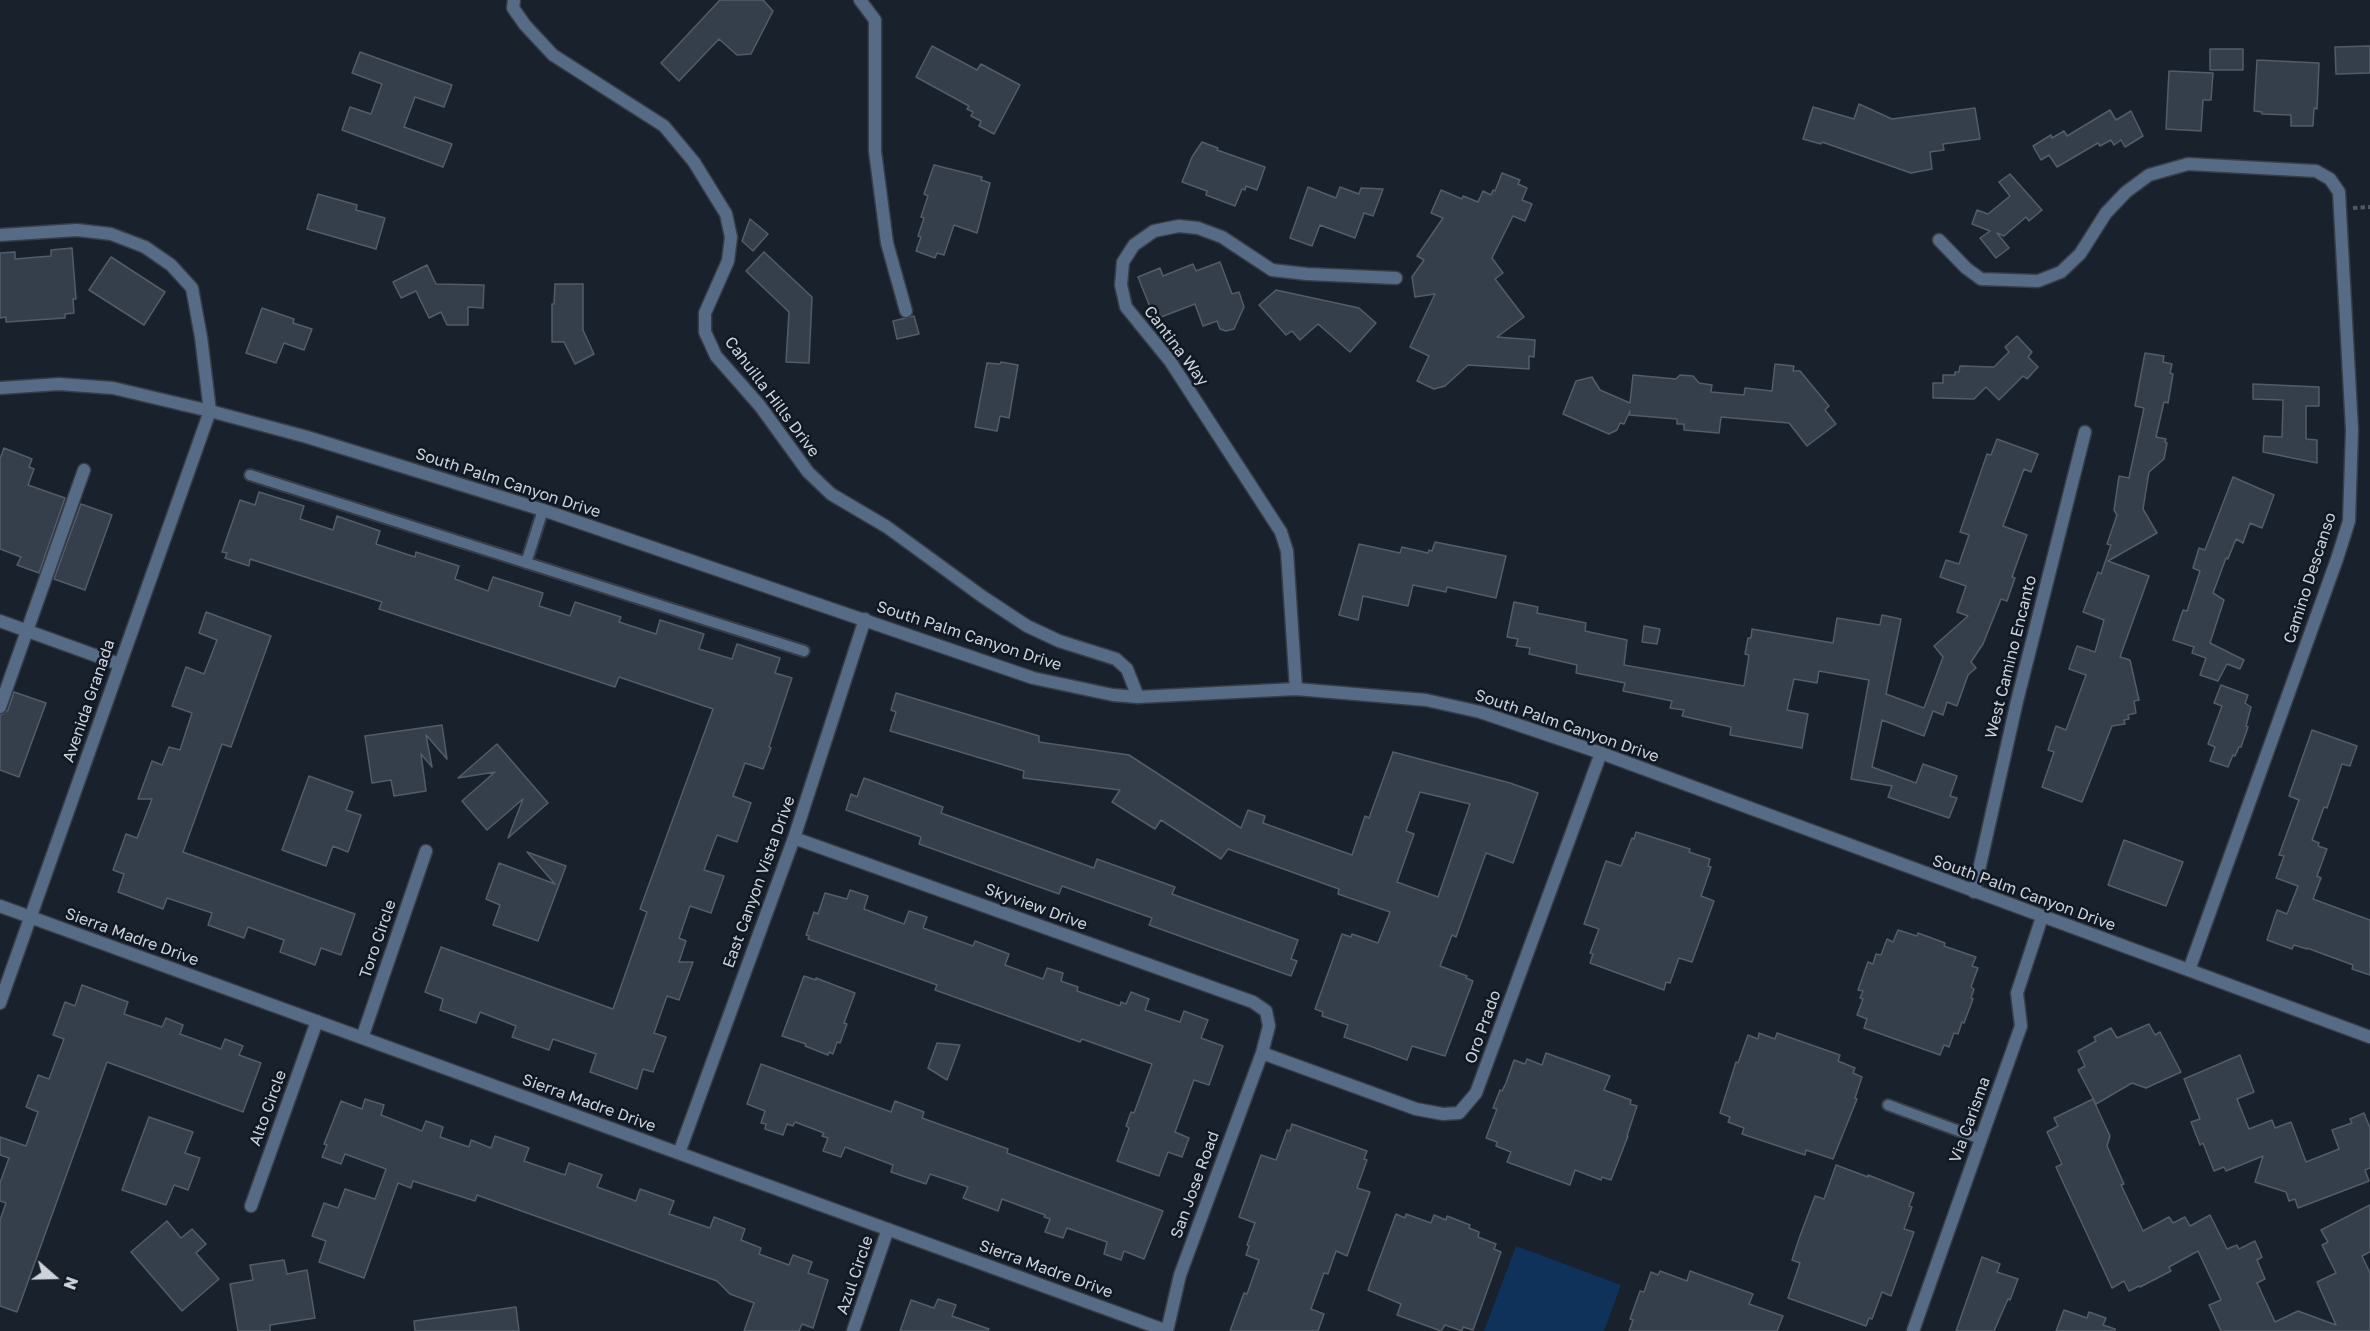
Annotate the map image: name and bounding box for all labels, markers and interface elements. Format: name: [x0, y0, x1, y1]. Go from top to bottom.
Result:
street label: Cantina Way: [1140, 302, 1212, 390]
street label: Cahuilla Hills Drive: [720, 333, 824, 461]
street label: South Palm Canyon Drive: [413, 444, 603, 522]
street label: Camino Descanso: [2280, 510, 2340, 646]
street label: West Camino Encanto: [1981, 573, 2041, 741]
street label: South Palm Canyon Drive: [874, 597, 1064, 675]
street label: Avenida Granada: [59, 637, 119, 765]
street label: South Palm Canyon Drive: [1472, 685, 1662, 767]
street label: East Canyon Vista Drive: [719, 793, 799, 971]
street label: South Palm Canyon Drive: [1930, 851, 2118, 935]
street label: Skyview Drive: [982, 880, 1090, 934]
street label: Toro Circle: [356, 897, 400, 981]
street label: Sierra Madre Drive: [63, 904, 201, 970]
street label: Oro Prado: [1461, 988, 1505, 1066]
street label: Alto Circle: [245, 1067, 291, 1149]
street label: Sierra Madre Drive: [520, 1070, 658, 1136]
street label: Via Carisma: [1946, 1074, 1994, 1166]
street label: San Jose Road: [1167, 1129, 1223, 1241]
street label: Azul Circle: [833, 1233, 877, 1317]
street label: Sierra Madre Drive: [977, 1236, 1115, 1302]
north arrow: [24, 1247, 84, 1307]
text: N: [59, 1274, 82, 1292]

